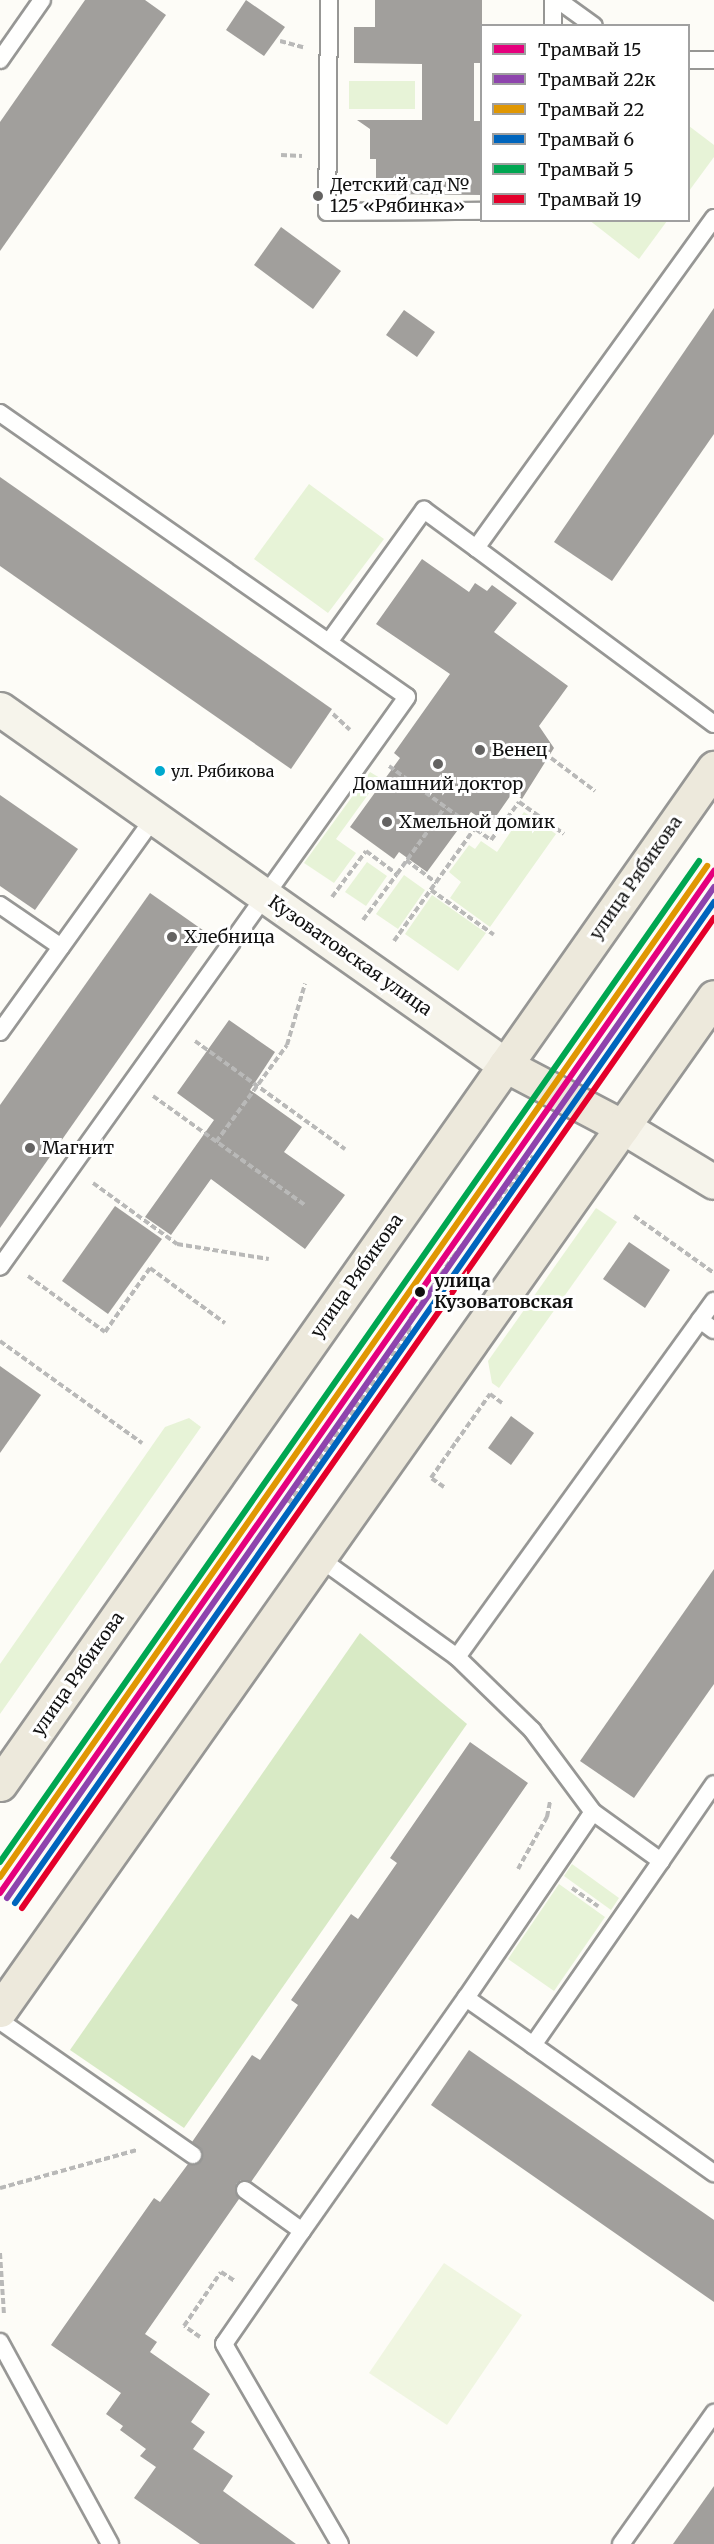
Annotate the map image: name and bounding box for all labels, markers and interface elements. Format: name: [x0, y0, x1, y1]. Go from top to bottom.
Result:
legend: [480, 24, 690, 222]
text: Трамвай 15: [538, 38, 641, 61]
text: Трамвай 22к: [538, 68, 656, 91]
text: Трамвай 22: [538, 98, 644, 121]
text: Трамвай 6: [538, 128, 634, 151]
text: Трамвай 5: [538, 158, 634, 181]
place label: Детский сад № 125 «Рябинка»: [330, 175, 471, 218]
text: Трамвай 19: [538, 188, 642, 211]
marker: Детский сад № 125 «Рябинка»: [311, 189, 325, 203]
place label: Венец: [492, 739, 548, 761]
marker: Венец: [473, 743, 487, 757]
marker: Домашний доктор: [431, 757, 445, 771]
place label: ул. Рябикова: [171, 761, 274, 781]
marker: ул. Рябикова: [154, 765, 166, 777]
place label: Домашний доктор: [353, 773, 523, 795]
place label: Хмельной домик: [399, 811, 555, 833]
street label: улица Рябикова: [585, 812, 687, 944]
marker: Хмельной домик: [380, 815, 394, 829]
street label: Кузоватовская улица: [264, 891, 436, 1021]
place label: Хлебница: [184, 926, 275, 948]
marker: Хлебница: [165, 930, 179, 944]
place label: Магнит: [42, 1137, 114, 1159]
marker: Магнит: [23, 1141, 37, 1155]
street label: улица Рябикова: [306, 1210, 408, 1342]
place label: улица Кузоватовская: [434, 1271, 573, 1314]
marker: улица Кузоватовская: [411, 1283, 429, 1301]
street label: улица Рябикова: [27, 1608, 129, 1740]

